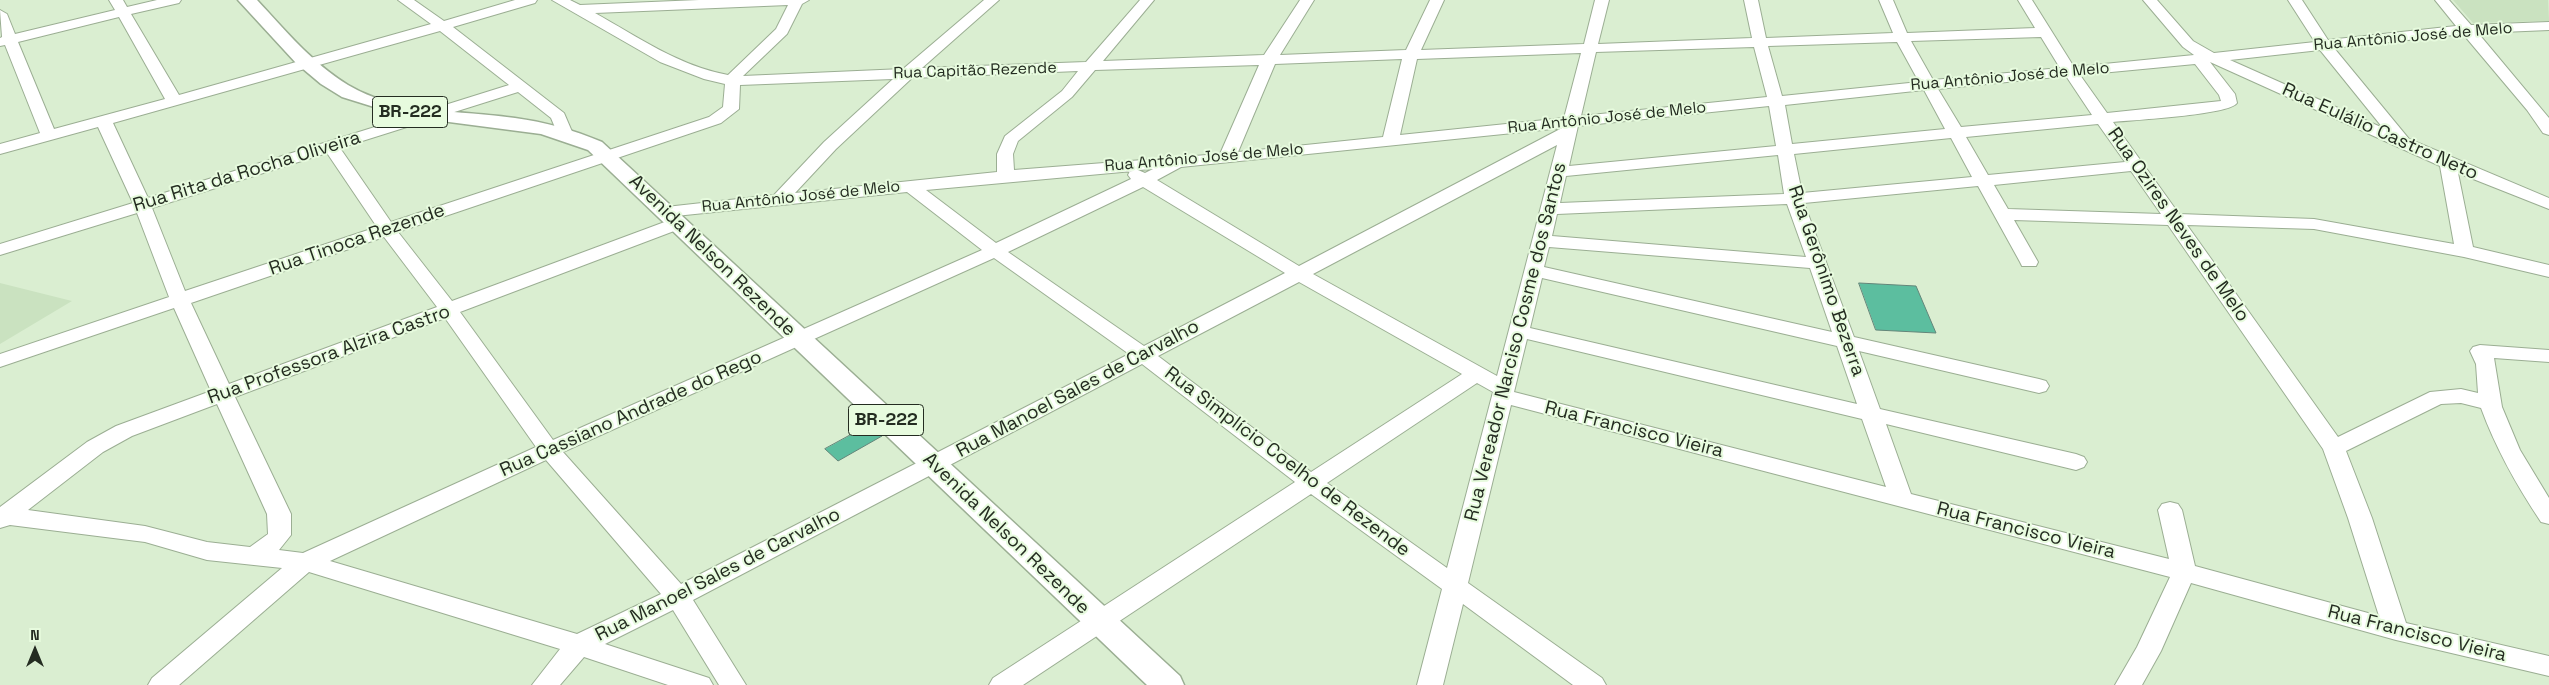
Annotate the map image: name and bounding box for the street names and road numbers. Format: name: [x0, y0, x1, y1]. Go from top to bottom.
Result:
street label: Rua Antônio José de Melo: [2313, 19, 2513, 55]
street label: Rua Capitão Rezende: [893, 59, 1057, 83]
street label: Rua Antônio José de Melo: [1910, 59, 2110, 95]
street label: Rua Eulálio Castro Neto: [2279, 78, 2481, 186]
road number: BR-222: [372, 96, 448, 128]
street label: Rua Antônio José de Melo: [1507, 98, 1707, 138]
street label: Rua Ozires Neves de Melo: [2102, 124, 2254, 326]
street label: Rua Rita da Rocha Oliveira: [130, 126, 364, 218]
street label: Rua Antônio José de Melo: [1104, 140, 1304, 176]
street label: Rua Vereador Narciso Cosme dos Santos: [1460, 160, 1572, 524]
street label: Avenida Nelson Rezende: [624, 170, 800, 342]
street label: Rua Antônio José de Melo: [701, 177, 901, 217]
street label: Rua Gerônimo Bezerra: [1783, 183, 1869, 379]
street label: Rua Tinoca Rezende: [266, 199, 448, 281]
street label: Rua Professora Alzira Castro: [205, 300, 453, 410]
street label: Rua Manoel Sales de Carvalho: [953, 315, 1203, 463]
street label: Rua Cassiano Andrade do Rego: [497, 346, 765, 482]
street label: Rua Simplício Coelho de Rezende: [1160, 362, 1414, 562]
street label: Rua Francisco Vieira: [1542, 397, 1726, 463]
road number: BR-222: [848, 404, 924, 436]
street label: Avenida Nelson Rezende: [918, 448, 1094, 620]
street label: Rua Francisco Vieira: [1934, 498, 2118, 564]
street label: Rua Manoel Sales de Carvalho: [592, 503, 844, 647]
street label: Rua Francisco Vieira: [2325, 601, 2509, 667]

